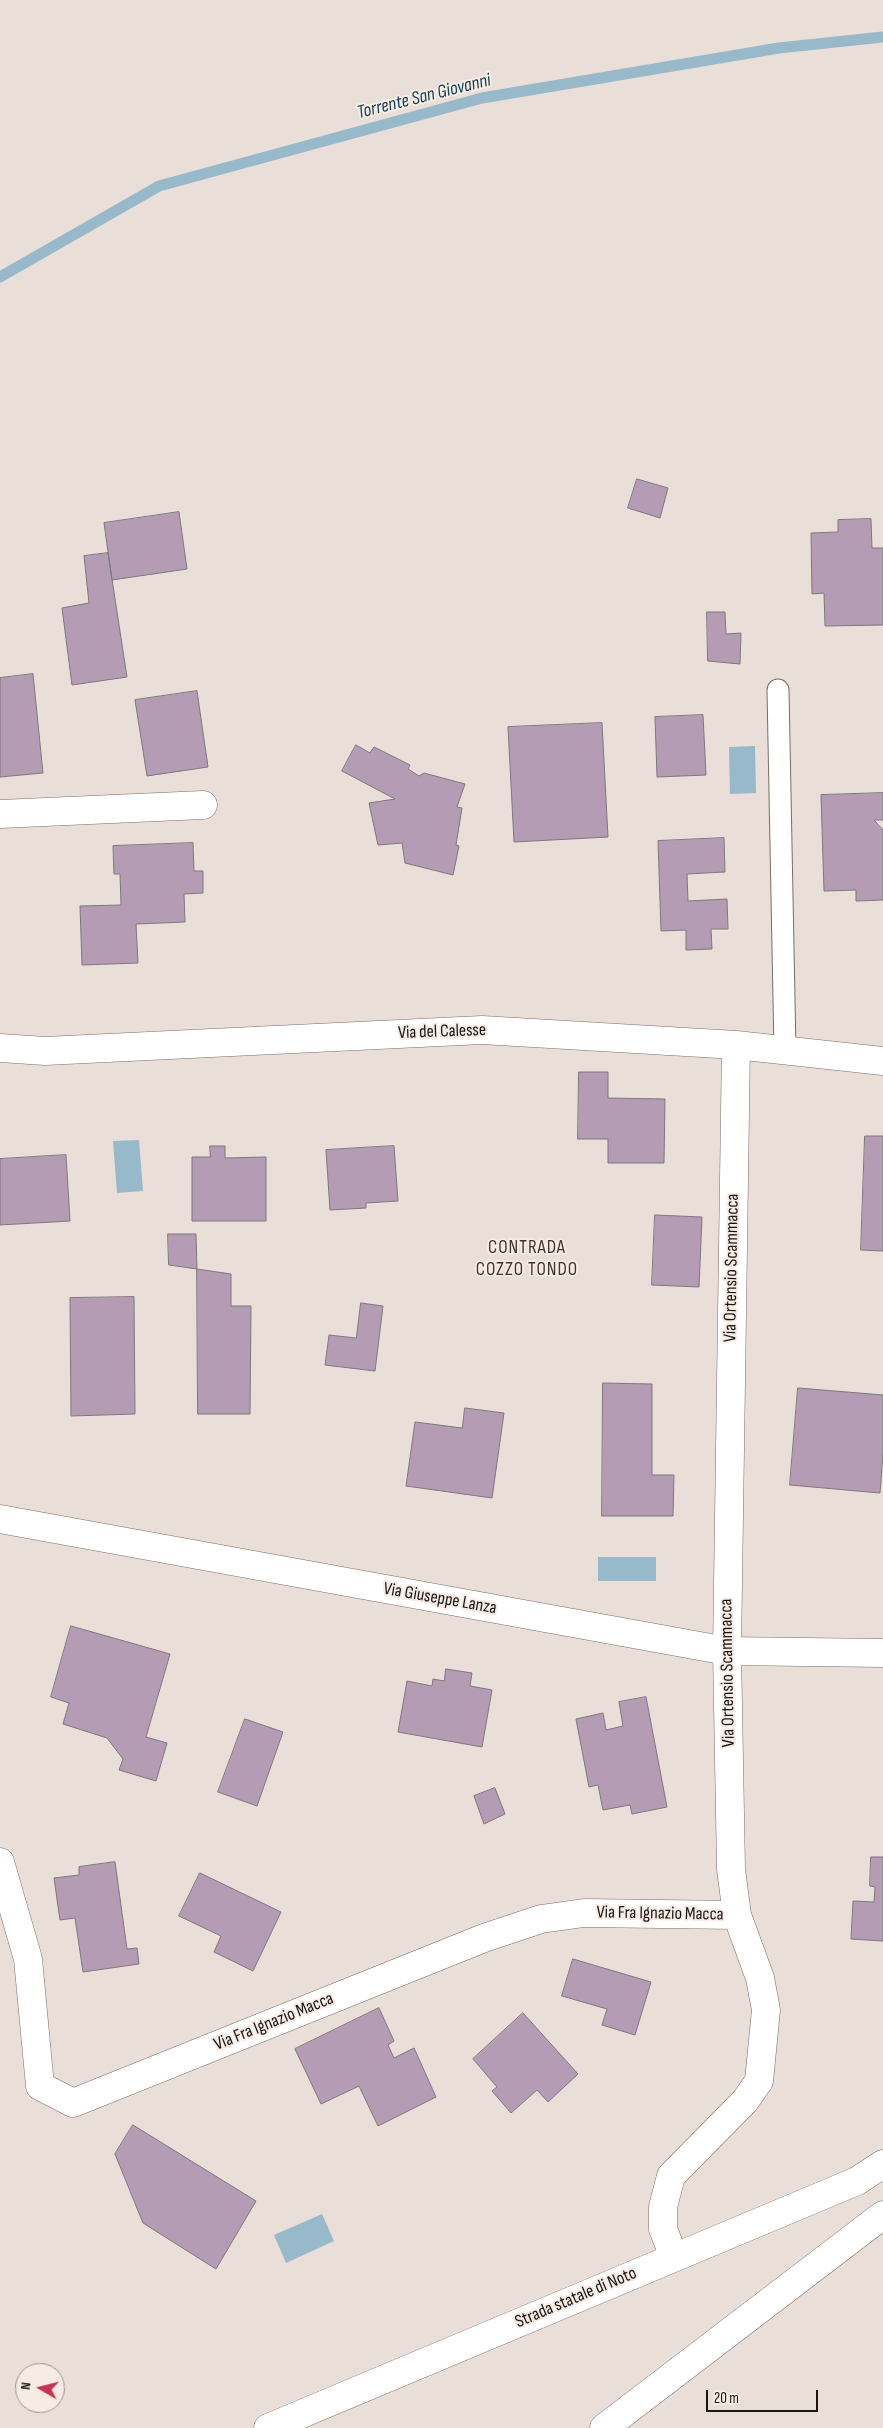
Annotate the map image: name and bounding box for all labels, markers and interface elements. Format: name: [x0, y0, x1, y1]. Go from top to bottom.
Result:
water label: Torrente San Giovanni: [355, 69, 493, 125]
street label: Via del Calesse: [398, 1020, 486, 1044]
street label: Via Ortensio Scammacca: [720, 1194, 744, 1342]
district label: CONTRADA COZZO TONDO: [474, 1237, 580, 1281]
street label: Via Giuseppe Lanza: [382, 1578, 498, 1620]
street label: Via Ortensio Scammacca: [716, 1599, 740, 1747]
street label: Via Fra Ignazio Macca: [596, 1902, 724, 1926]
street label: Via Fra Ignazio Macca: [211, 1988, 337, 2056]
street label: Strada statale di Noto: [512, 2263, 640, 2333]
north arrow: [15, 2363, 65, 2413]
scale bar: [708, 2380, 820, 2412]
text: N: [17, 2381, 35, 2391]
text: 20 m: [714, 2389, 739, 2408]

